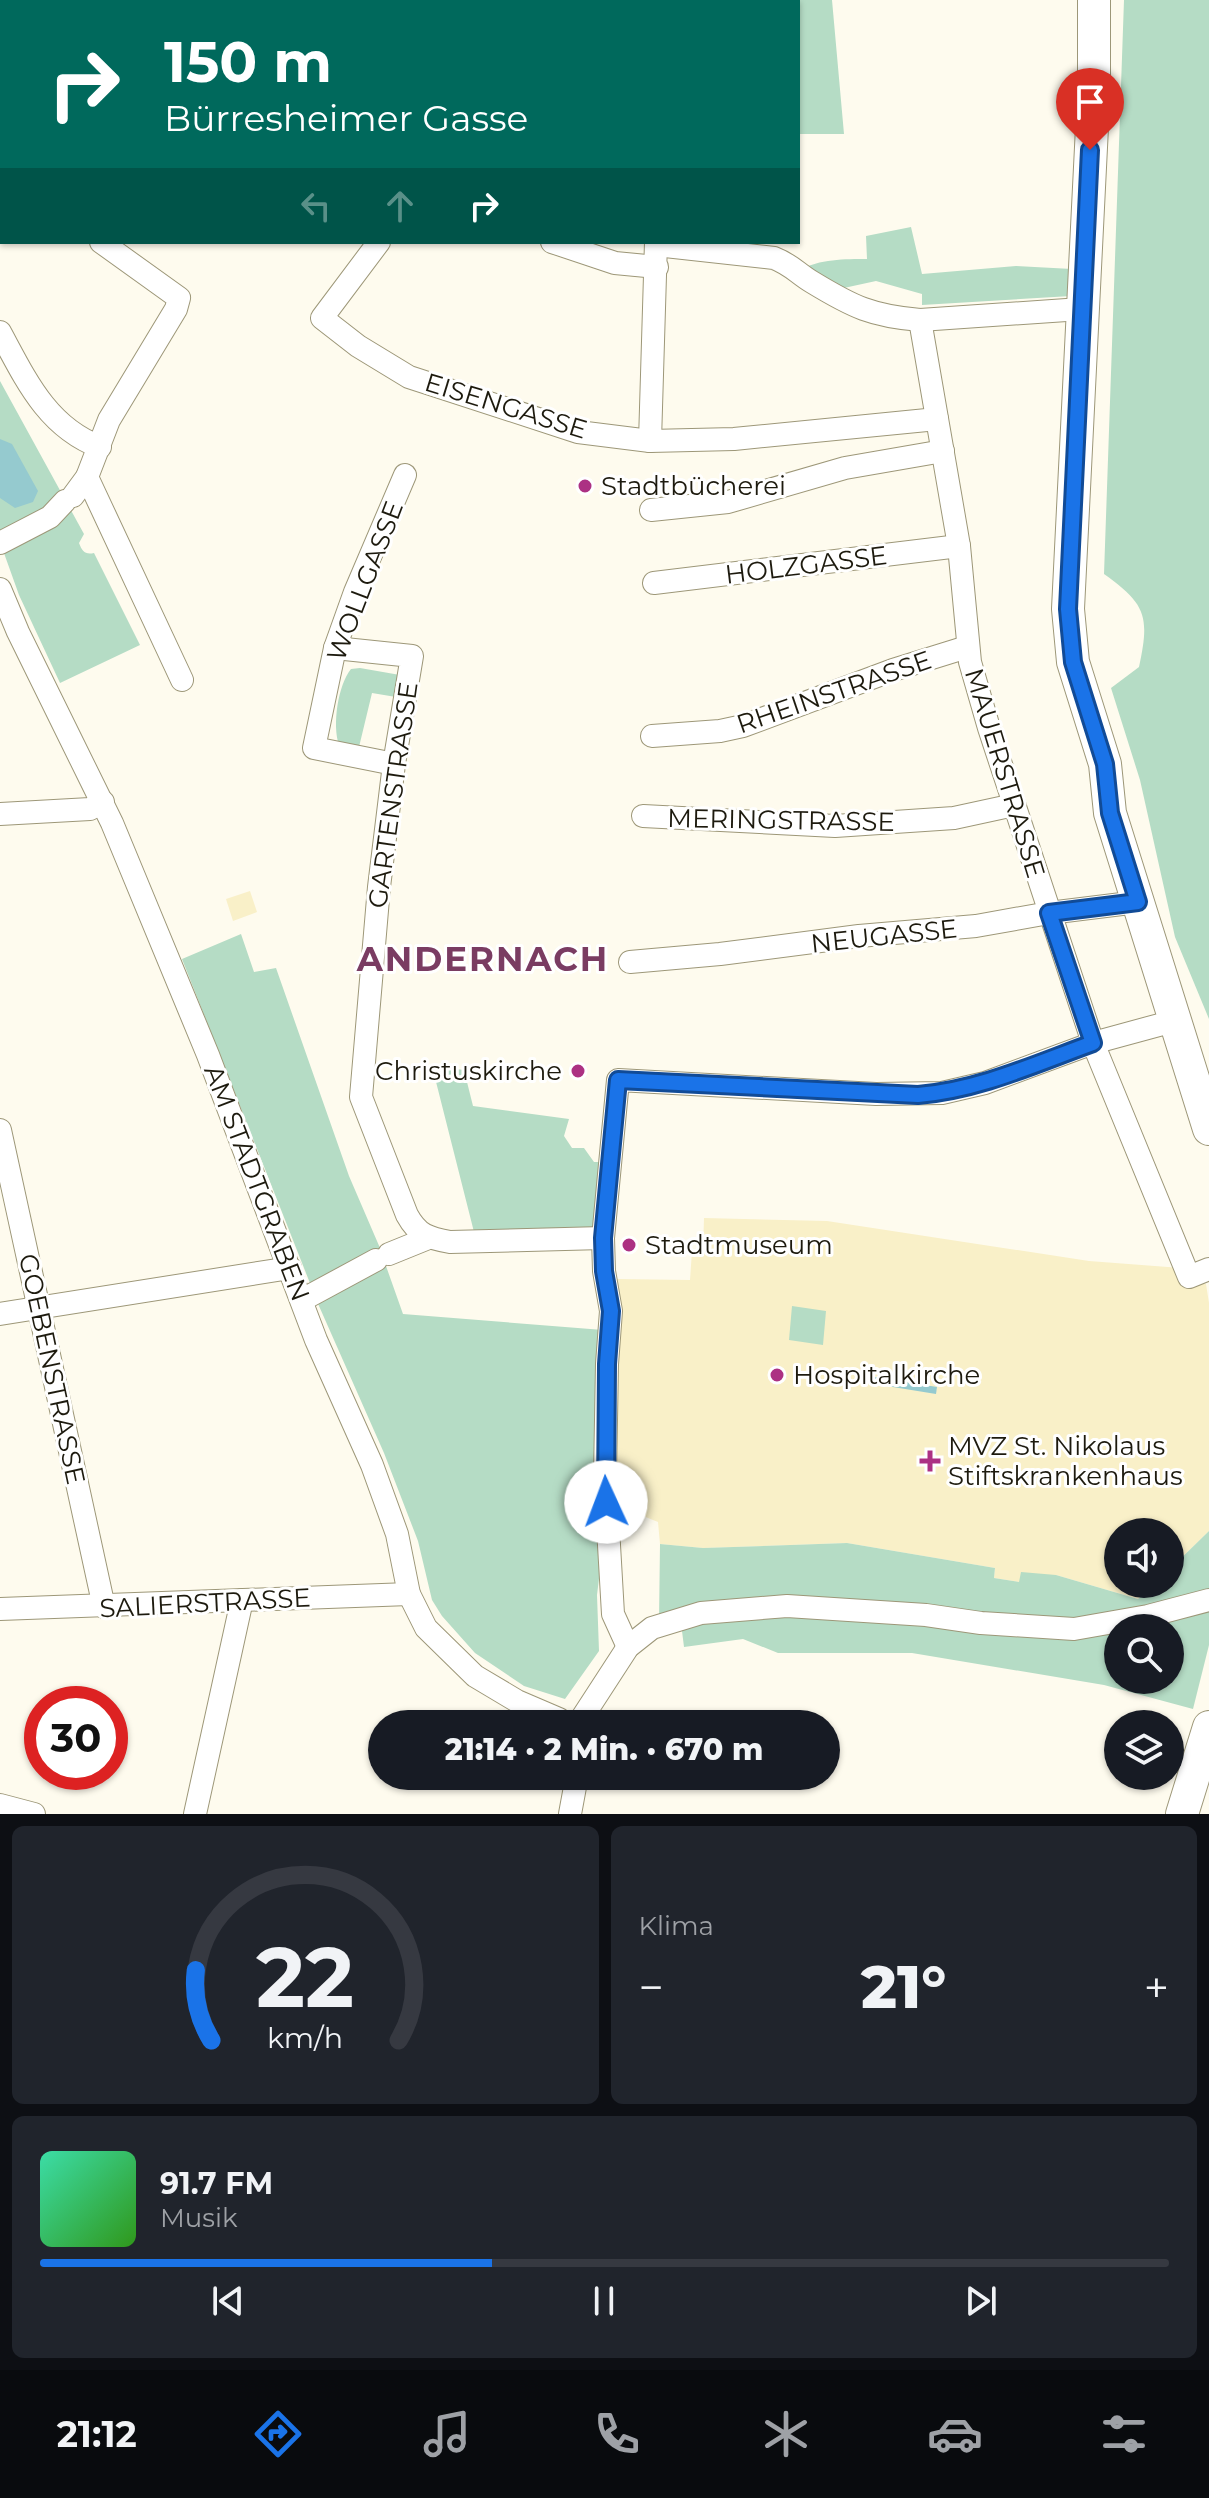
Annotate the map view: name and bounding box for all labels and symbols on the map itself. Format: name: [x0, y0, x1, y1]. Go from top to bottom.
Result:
pin: [1056, 68, 1124, 150]
street label: EISENGASSE: [421, 366, 591, 446]
place label: Stadtbücherei: [601, 470, 786, 502]
marker: Stadtbücherei: [576, 477, 594, 495]
street label: WOLLGASSE: [320, 497, 410, 665]
street label: HOLZGASSE: [723, 539, 889, 591]
street label: RHEINSTRASSE: [732, 644, 936, 740]
street label: MAUERSTRASSE: [958, 664, 1052, 882]
street label: GARTENSTRASSE: [361, 680, 425, 910]
street label: MERINGSTRASSE: [667, 802, 895, 838]
street label: NEUGASSE: [809, 912, 959, 960]
district label: ANDERNACH: [356, 938, 609, 980]
place label: Christuskirche: [375, 1055, 562, 1087]
street label: AM STADTGRABEN: [197, 1060, 317, 1306]
marker: Christuskirche: [569, 1062, 587, 1080]
place label: Stadtmuseum: [645, 1229, 833, 1261]
marker: Stadtmuseum: [620, 1236, 638, 1254]
street label: GOEBENSTRASSE: [12, 1251, 92, 1487]
place label: Hospitalkirche: [793, 1359, 980, 1391]
marker: Hospitalkirche: [768, 1366, 786, 1384]
place label: MVZ St. Nikolaus Stiftskrankenhaus: [948, 1430, 1183, 1492]
marker: MVZ St. Nikolaus Stiftskrankenhaus: [919, 1450, 941, 1472]
position arrow: [564, 1460, 648, 1544]
street label: SALIERSTRASSE: [99, 1581, 311, 1625]
speed limit sign: 30: [24, 1686, 128, 1790]

